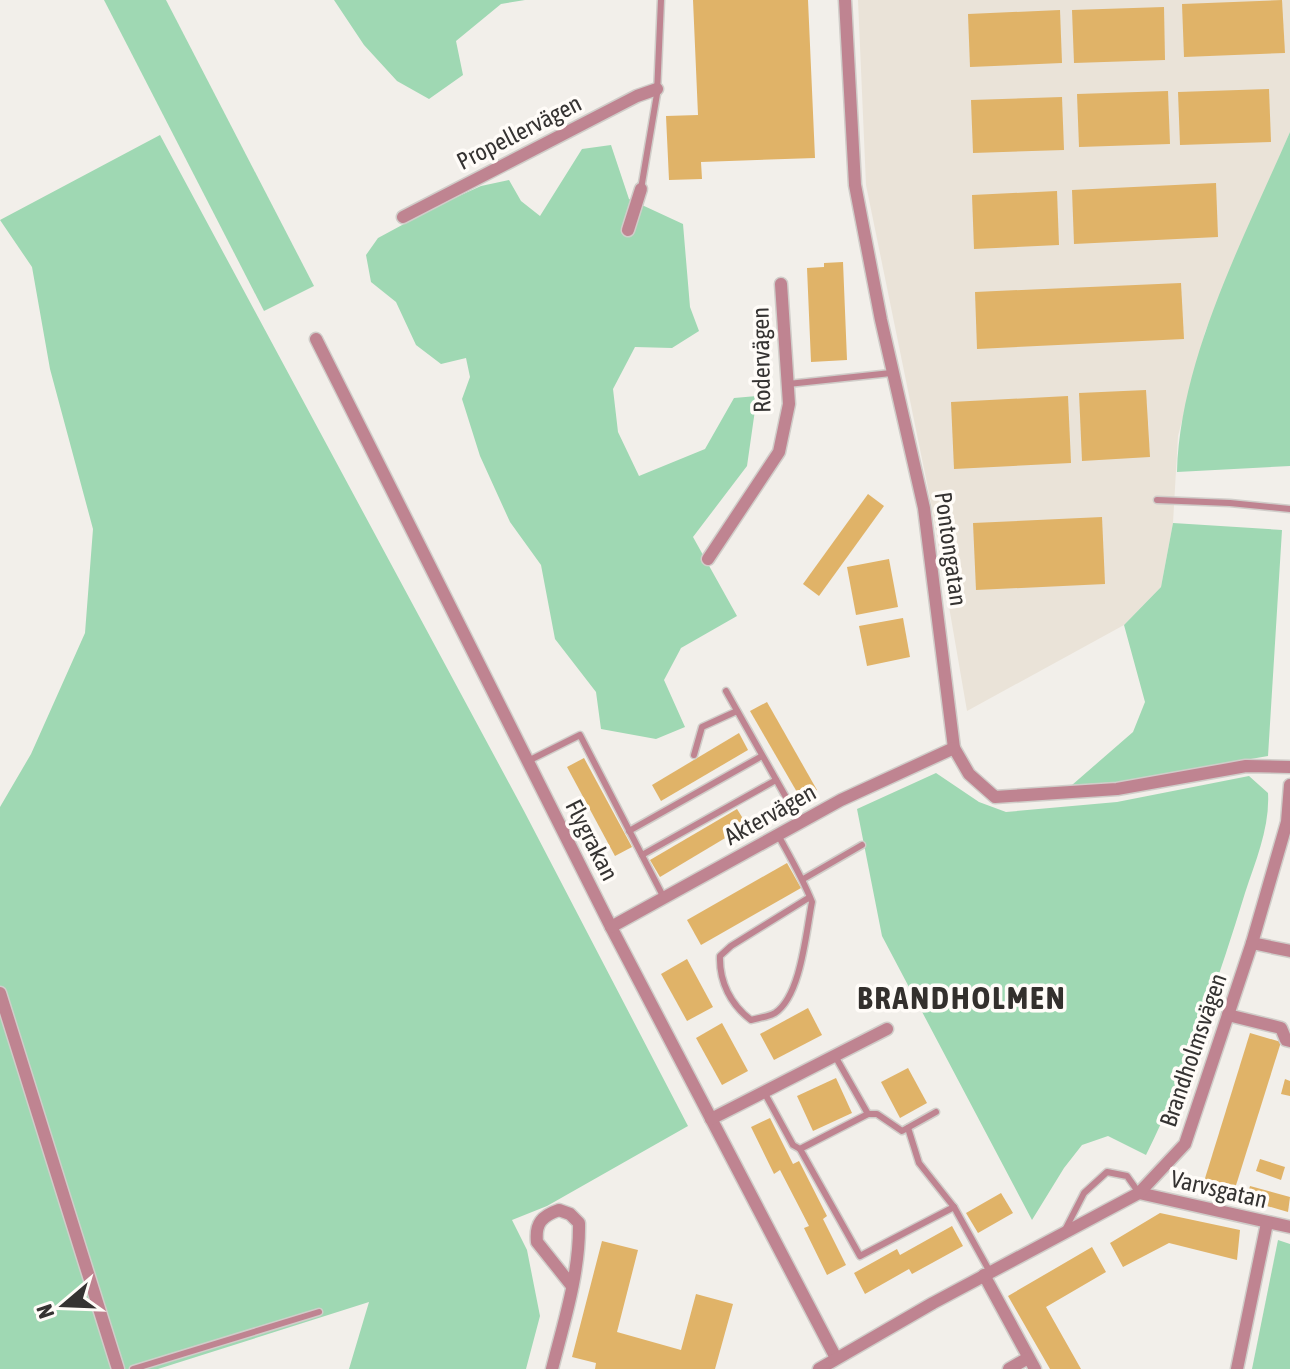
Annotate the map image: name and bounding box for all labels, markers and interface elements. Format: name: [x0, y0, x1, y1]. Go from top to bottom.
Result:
street label: Propellervägen: [452, 89, 586, 175]
street label: Rodervägen: [747, 307, 775, 413]
street label: Pontongatan: [930, 490, 972, 608]
street label: Aktervägen: [720, 778, 820, 850]
street label: Flygrakan: [560, 795, 624, 885]
street label: Brandholmsvägen: [1154, 970, 1232, 1130]
district label: BRANDHOLMEN: [857, 979, 1067, 1016]
street label: Varvsgatan: [1168, 1165, 1270, 1213]
north arrow: [24, 1265, 104, 1345]
text: N: [31, 1301, 59, 1322]

